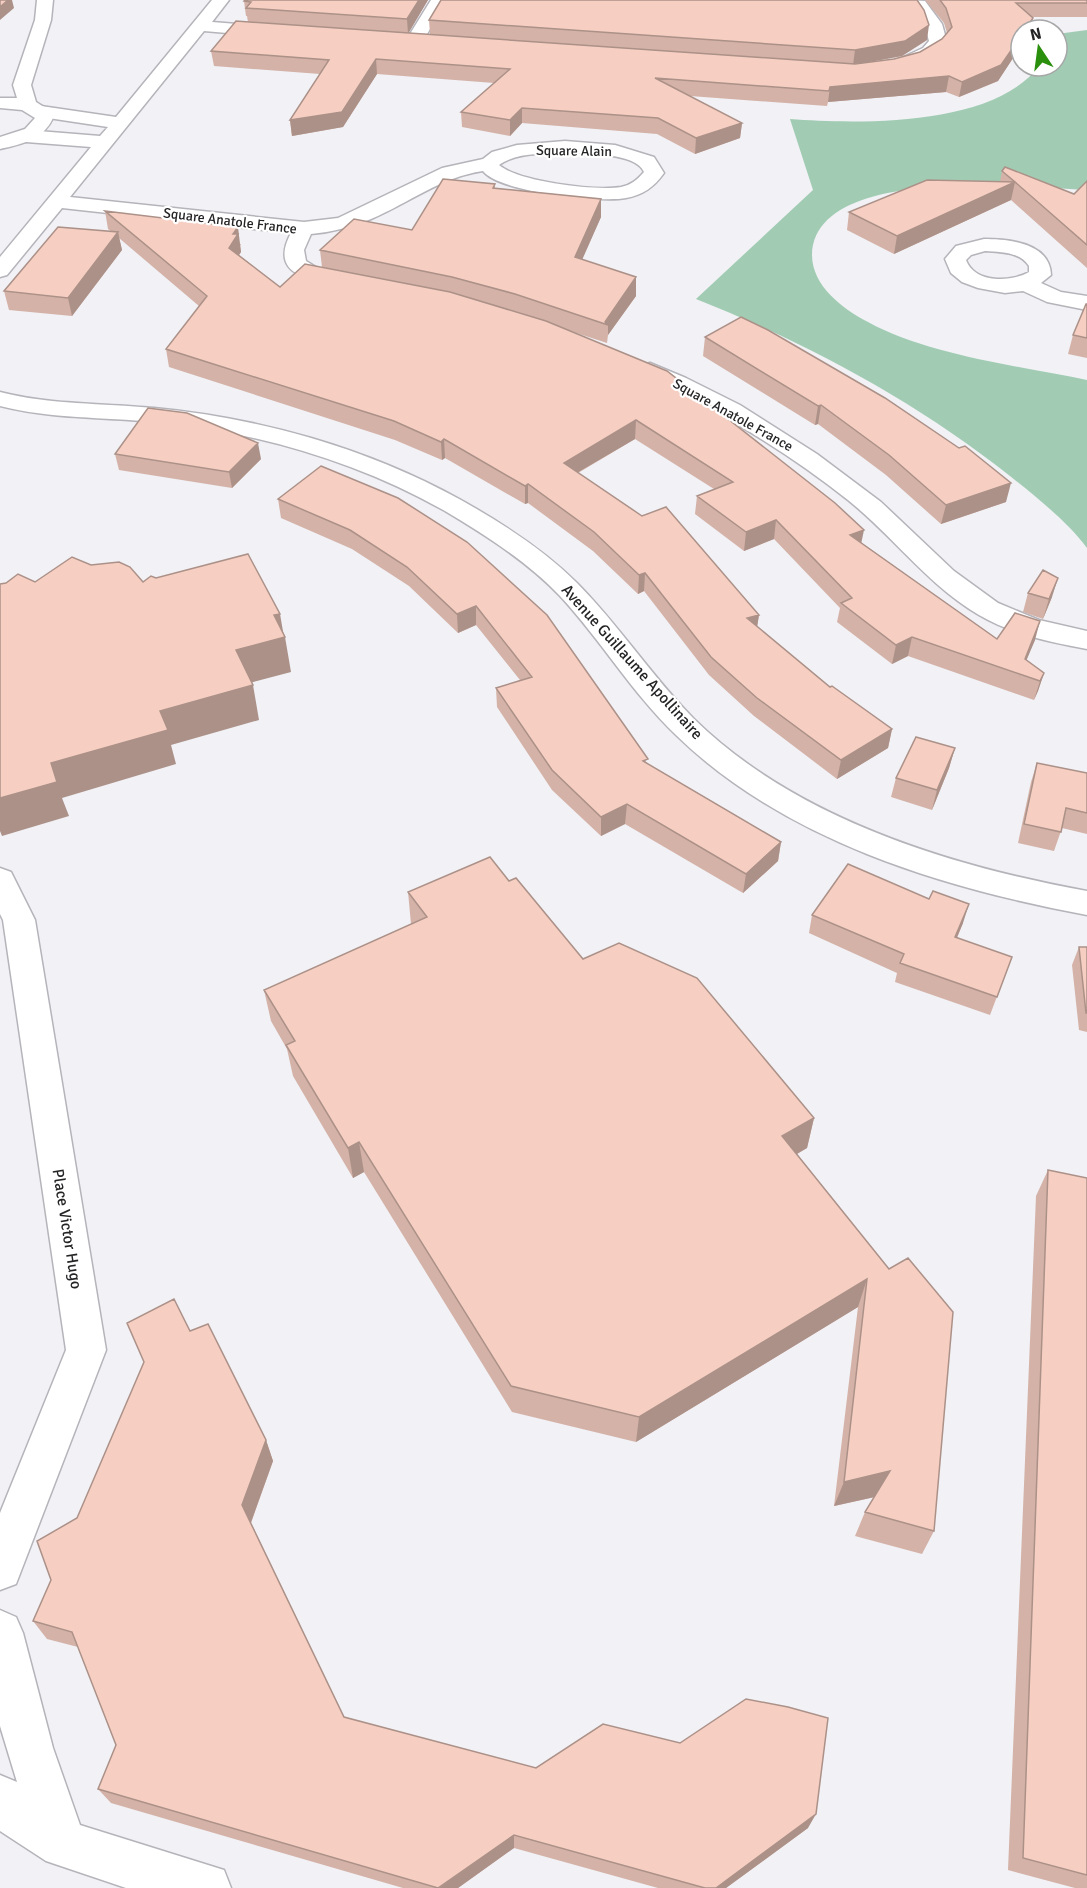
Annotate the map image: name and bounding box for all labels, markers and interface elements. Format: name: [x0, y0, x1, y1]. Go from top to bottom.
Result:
north arrow: [1009, 18, 1069, 78]
text: N: [1028, 23, 1044, 45]
street label: Square Alain: [536, 142, 612, 160]
street label: Square Anatole France: [162, 204, 298, 238]
street label: Square Anatole France: [670, 375, 796, 455]
street label: Avenue Guillaume Apollinaire: [557, 580, 707, 744]
street label: Place Victor Hugo: [48, 1167, 86, 1291]

